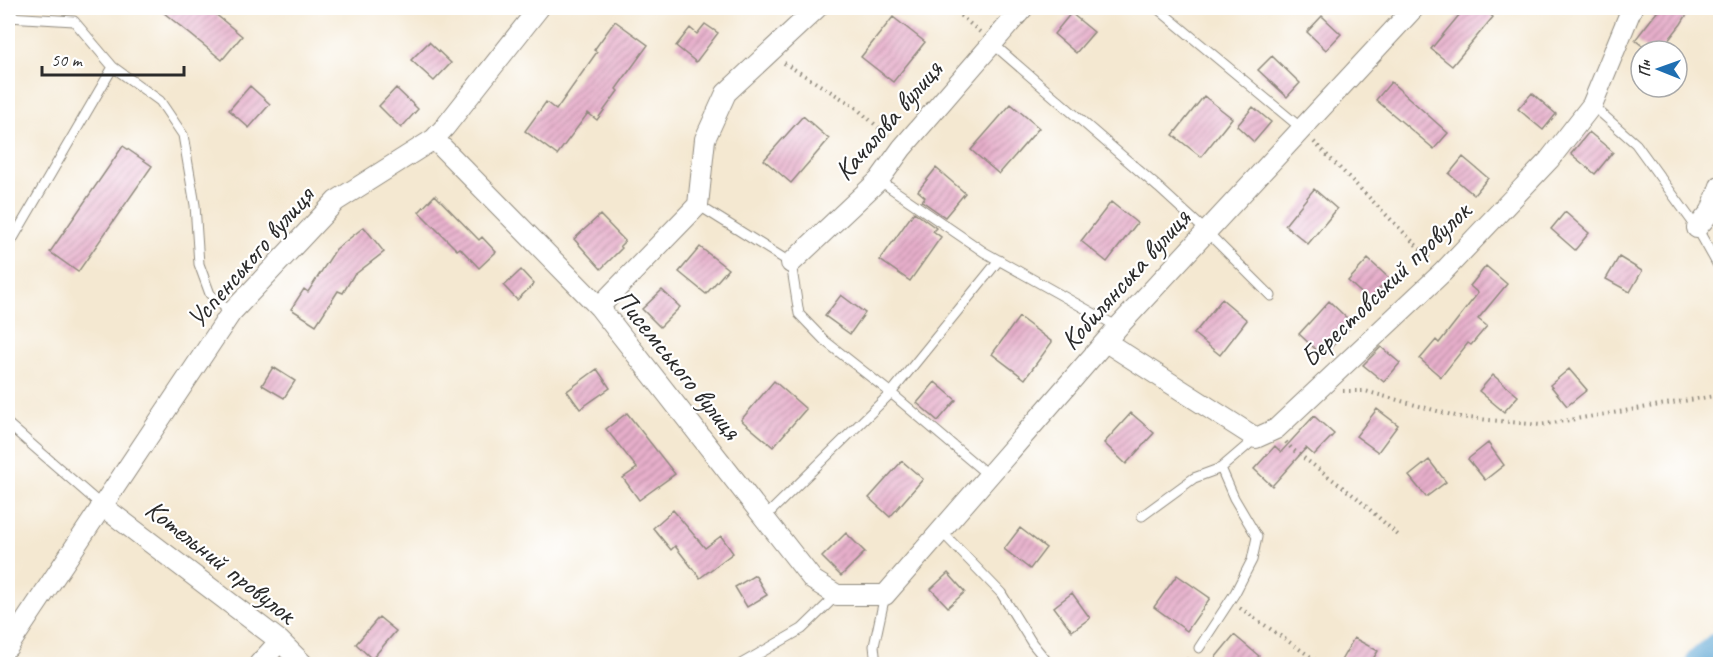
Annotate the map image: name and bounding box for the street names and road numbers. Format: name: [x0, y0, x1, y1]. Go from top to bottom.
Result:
street label: Качалова вулиця: [826, 52, 950, 187]
street label: Успенського вулиця: [179, 177, 323, 335]
street label: Берестовський провулок: [1292, 192, 1480, 374]
street label: Кобилянська вулиця: [1052, 200, 1198, 357]
street label: Писемського вулиця: [607, 282, 750, 447]
street label: Котельний провулок: [139, 491, 306, 632]

